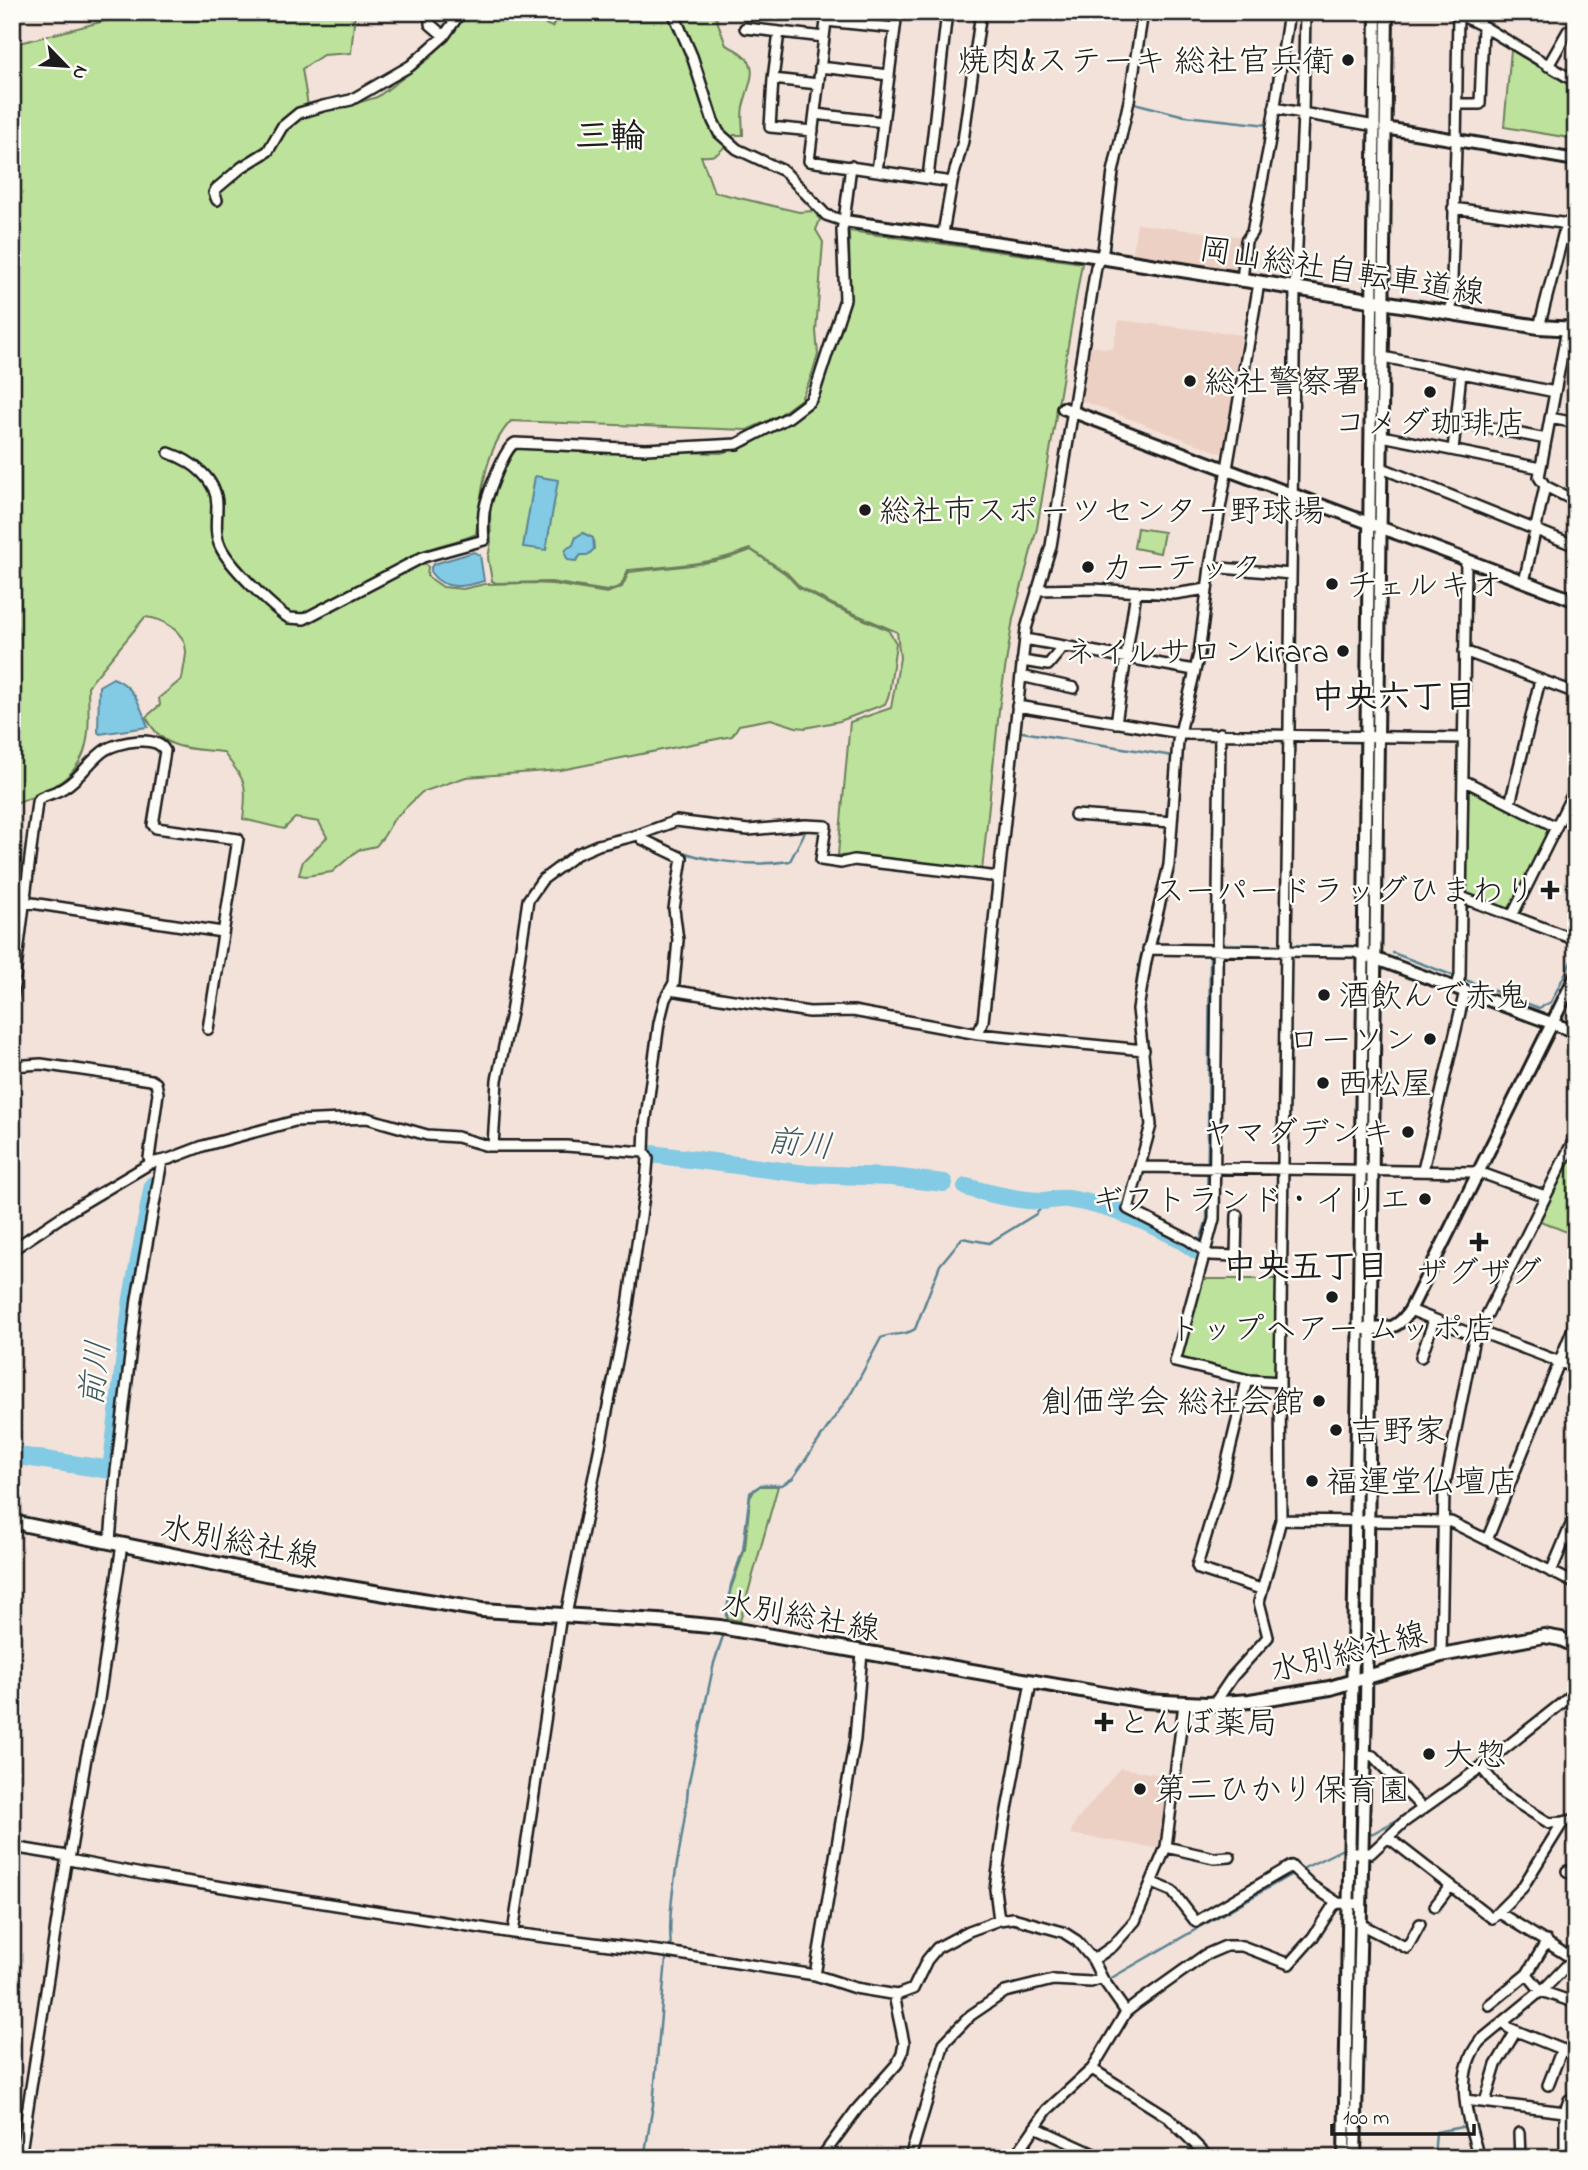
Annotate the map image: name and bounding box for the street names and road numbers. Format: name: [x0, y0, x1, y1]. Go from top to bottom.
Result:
street label: 岡山総社自転車道線: [1196, 228, 1487, 319]
street label: 水別総社線: [156, 1506, 322, 1583]
street label: 水別総社線: [718, 1581, 883, 1655]
street label: 水別総社線: [1266, 1612, 1432, 1697]

